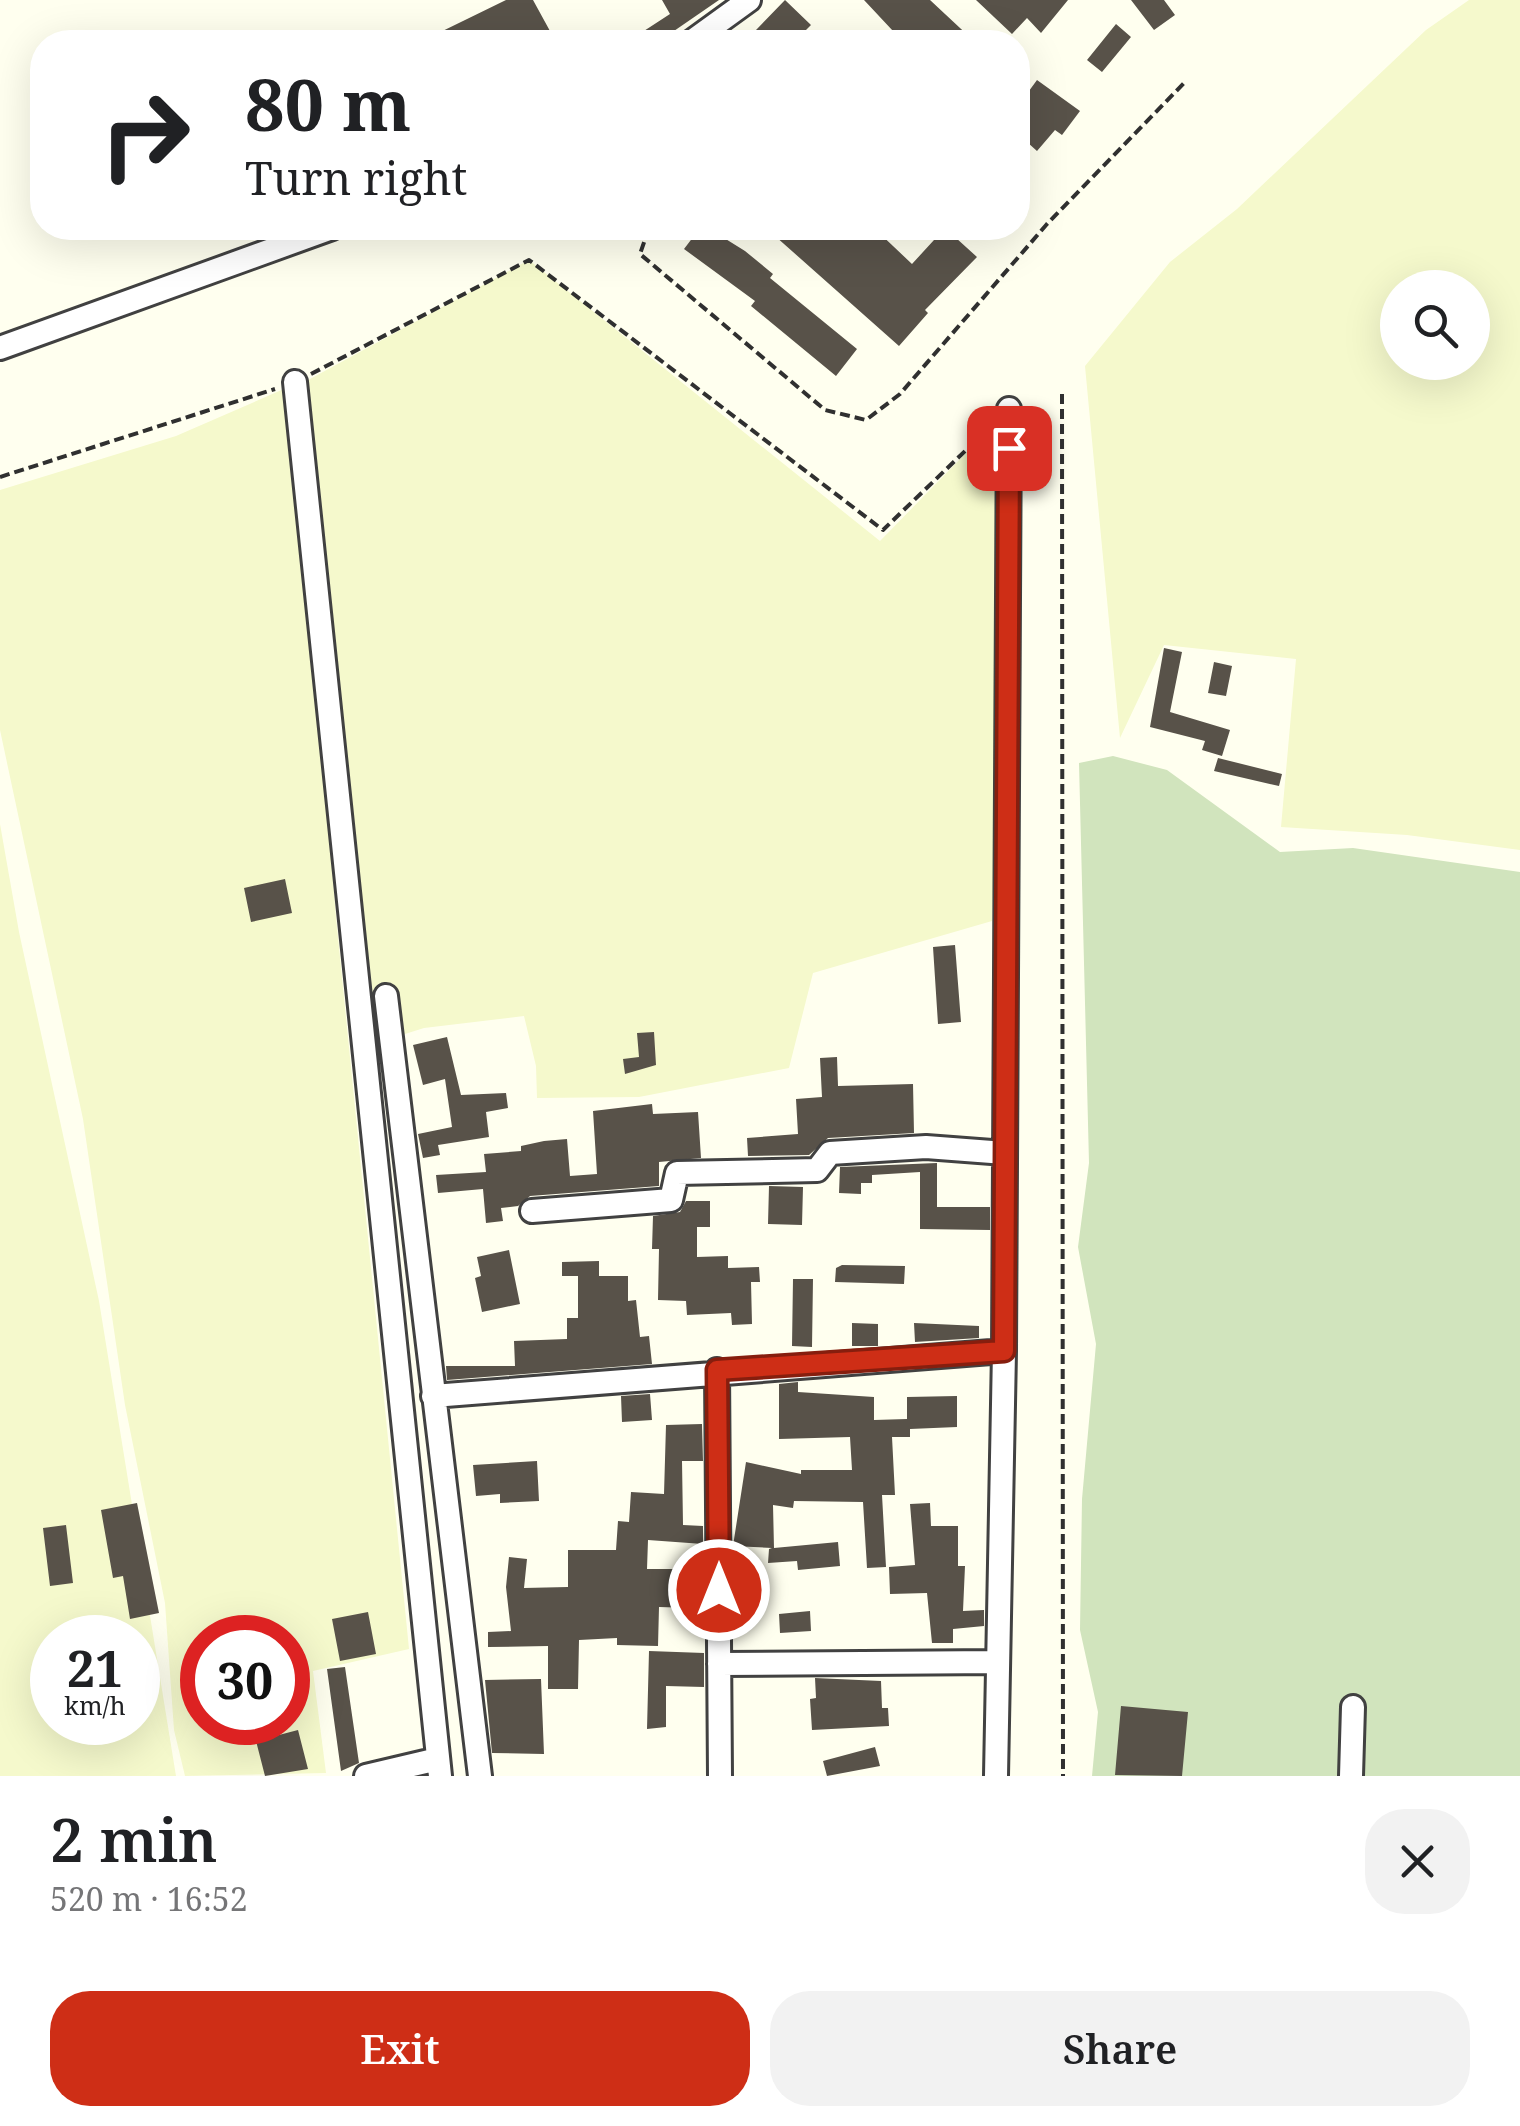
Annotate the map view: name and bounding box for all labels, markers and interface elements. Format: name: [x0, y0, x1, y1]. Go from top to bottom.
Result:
text: 80 m: [245, 56, 411, 152]
icon: right: [80, 70, 210, 200]
text: Turn right: [245, 147, 467, 208]
map controls: [1380, 270, 1490, 380]
button: search: [1380, 270, 1490, 380]
pin: [967, 406, 1052, 491]
icon: arrive: [982, 421, 1037, 476]
position arrow: [667, 1538, 771, 1642]
speed limit sign: 30: [180, 1615, 310, 1745]
text: 21: [67, 1634, 123, 1702]
text: km/h: [64, 1688, 126, 1722]
text: 2 min: [50, 1798, 218, 1880]
button: close: [1365, 1809, 1470, 1914]
text: 520 m · 16:52: [50, 1877, 248, 1920]
button: Exit: [50, 1991, 750, 2106]
button: Share: [770, 1991, 1470, 2106]

